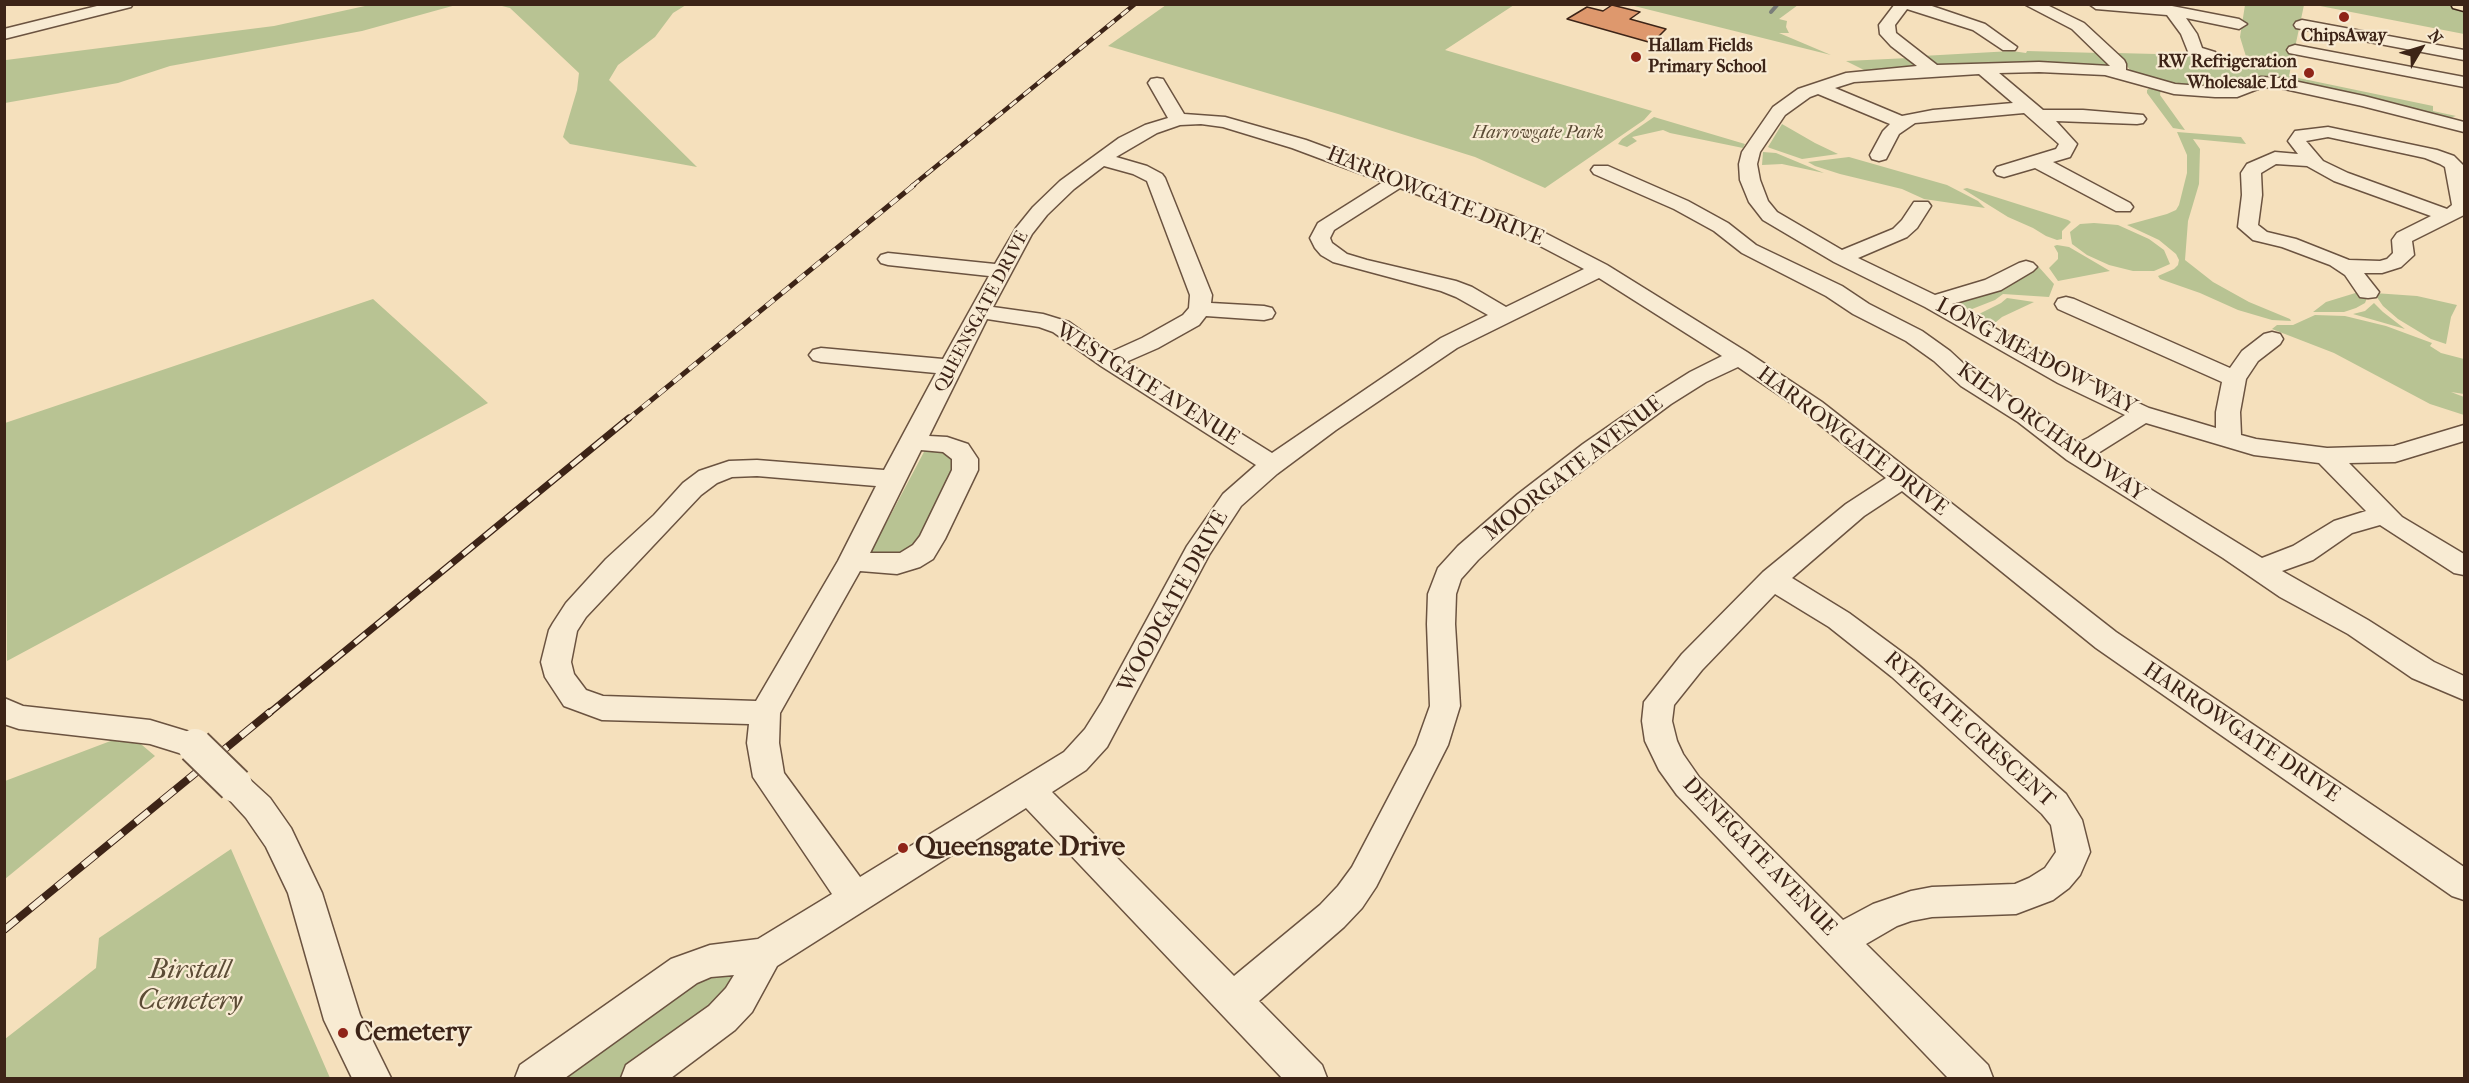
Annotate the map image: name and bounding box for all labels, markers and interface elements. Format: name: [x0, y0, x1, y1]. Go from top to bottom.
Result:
marker: ChipsAway: [2337, 10, 2351, 24]
north arrow: [2391, 18, 2451, 78]
place label: ChipsAway: [2301, 26, 2387, 48]
text: N: [2424, 26, 2447, 47]
place label: Hallam Fields Primary School: [1648, 36, 1766, 78]
marker: Hallam Fields Primary School: [1629, 50, 1643, 64]
place label: RW Refrigeration Wholesale Ltd: [2157, 52, 2297, 94]
marker: RW Refrigeration Wholesale Ltd: [2302, 66, 2316, 80]
park label: Harrowgate Park: [1472, 123, 1604, 145]
street label: HARROWGATE DRIVE: [1323, 141, 1547, 253]
street label: QUEENSGATE DRIVE: [930, 228, 1034, 396]
street label: LONG MEADOW WAY: [1931, 293, 2141, 421]
street label: WESTGATE AVENUE: [1050, 318, 1244, 452]
street label: KILN ORCHARD WAY: [1951, 358, 2151, 508]
street label: HARROWGATE DRIVE: [1751, 362, 1953, 522]
street label: MOORGATE AVENUE: [1479, 391, 1669, 547]
street label: WOODGATE DRIVE: [1113, 507, 1235, 697]
street label: RYEGATE CRESCENT: [1878, 646, 2060, 814]
street label: HARROWGATE DRIVE: [2137, 657, 2345, 809]
street label: DENEGATE AVENUE: [1676, 772, 1842, 942]
place label: Queensgate Drive: [915, 832, 1125, 864]
marker: Queensgate Drive: [896, 841, 910, 855]
park label: Birstall Cemetery: [138, 955, 242, 1018]
place label: Cemetery: [355, 1017, 471, 1049]
marker: Cemetery: [336, 1026, 350, 1040]

